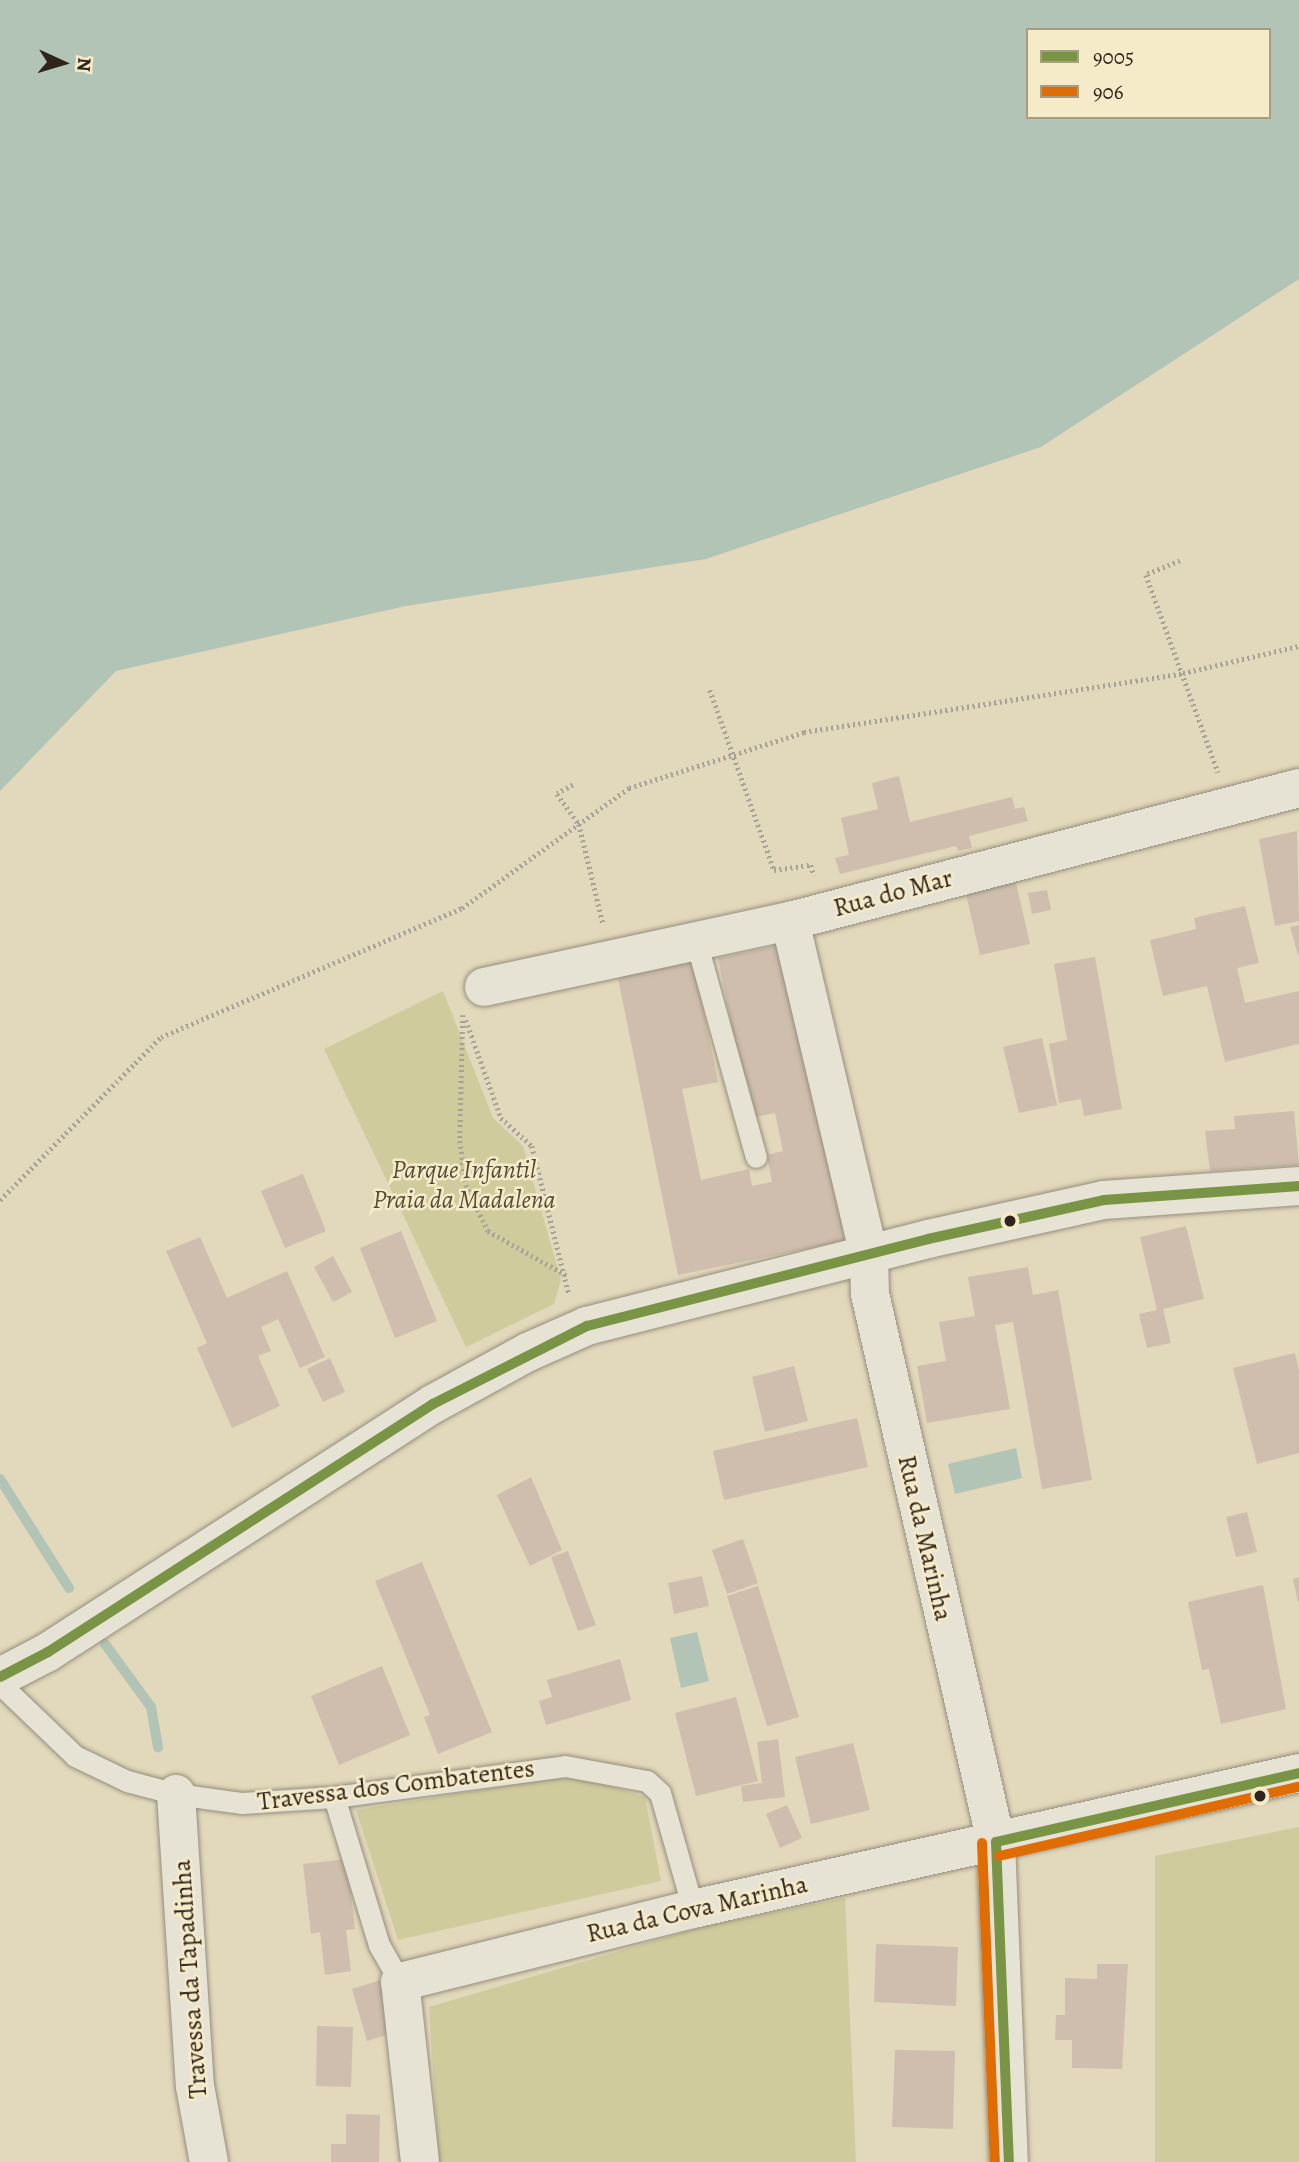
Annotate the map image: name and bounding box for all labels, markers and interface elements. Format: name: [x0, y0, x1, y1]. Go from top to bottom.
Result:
north arrow: [28, 28, 98, 98]
legend: [1026, 28, 1271, 119]
text: 9005: [1093, 43, 1134, 71]
text: N: [70, 57, 97, 72]
text: 906: [1093, 78, 1123, 106]
street label: Rua do Mar: [830, 862, 956, 924]
park label: Parque Infantil Praia da Madalena: [372, 1154, 556, 1216]
unlabelled marker: [1003, 1214, 1017, 1228]
street label: Rua da Marinha: [891, 1452, 959, 1624]
street label: Travessa dos Combatentes: [256, 1753, 536, 1817]
unlabelled marker: [1253, 1789, 1267, 1803]
street label: Travessa da Tapadinha: [166, 1859, 214, 2099]
street label: Rua da Cova Marinha: [583, 1868, 811, 1950]

